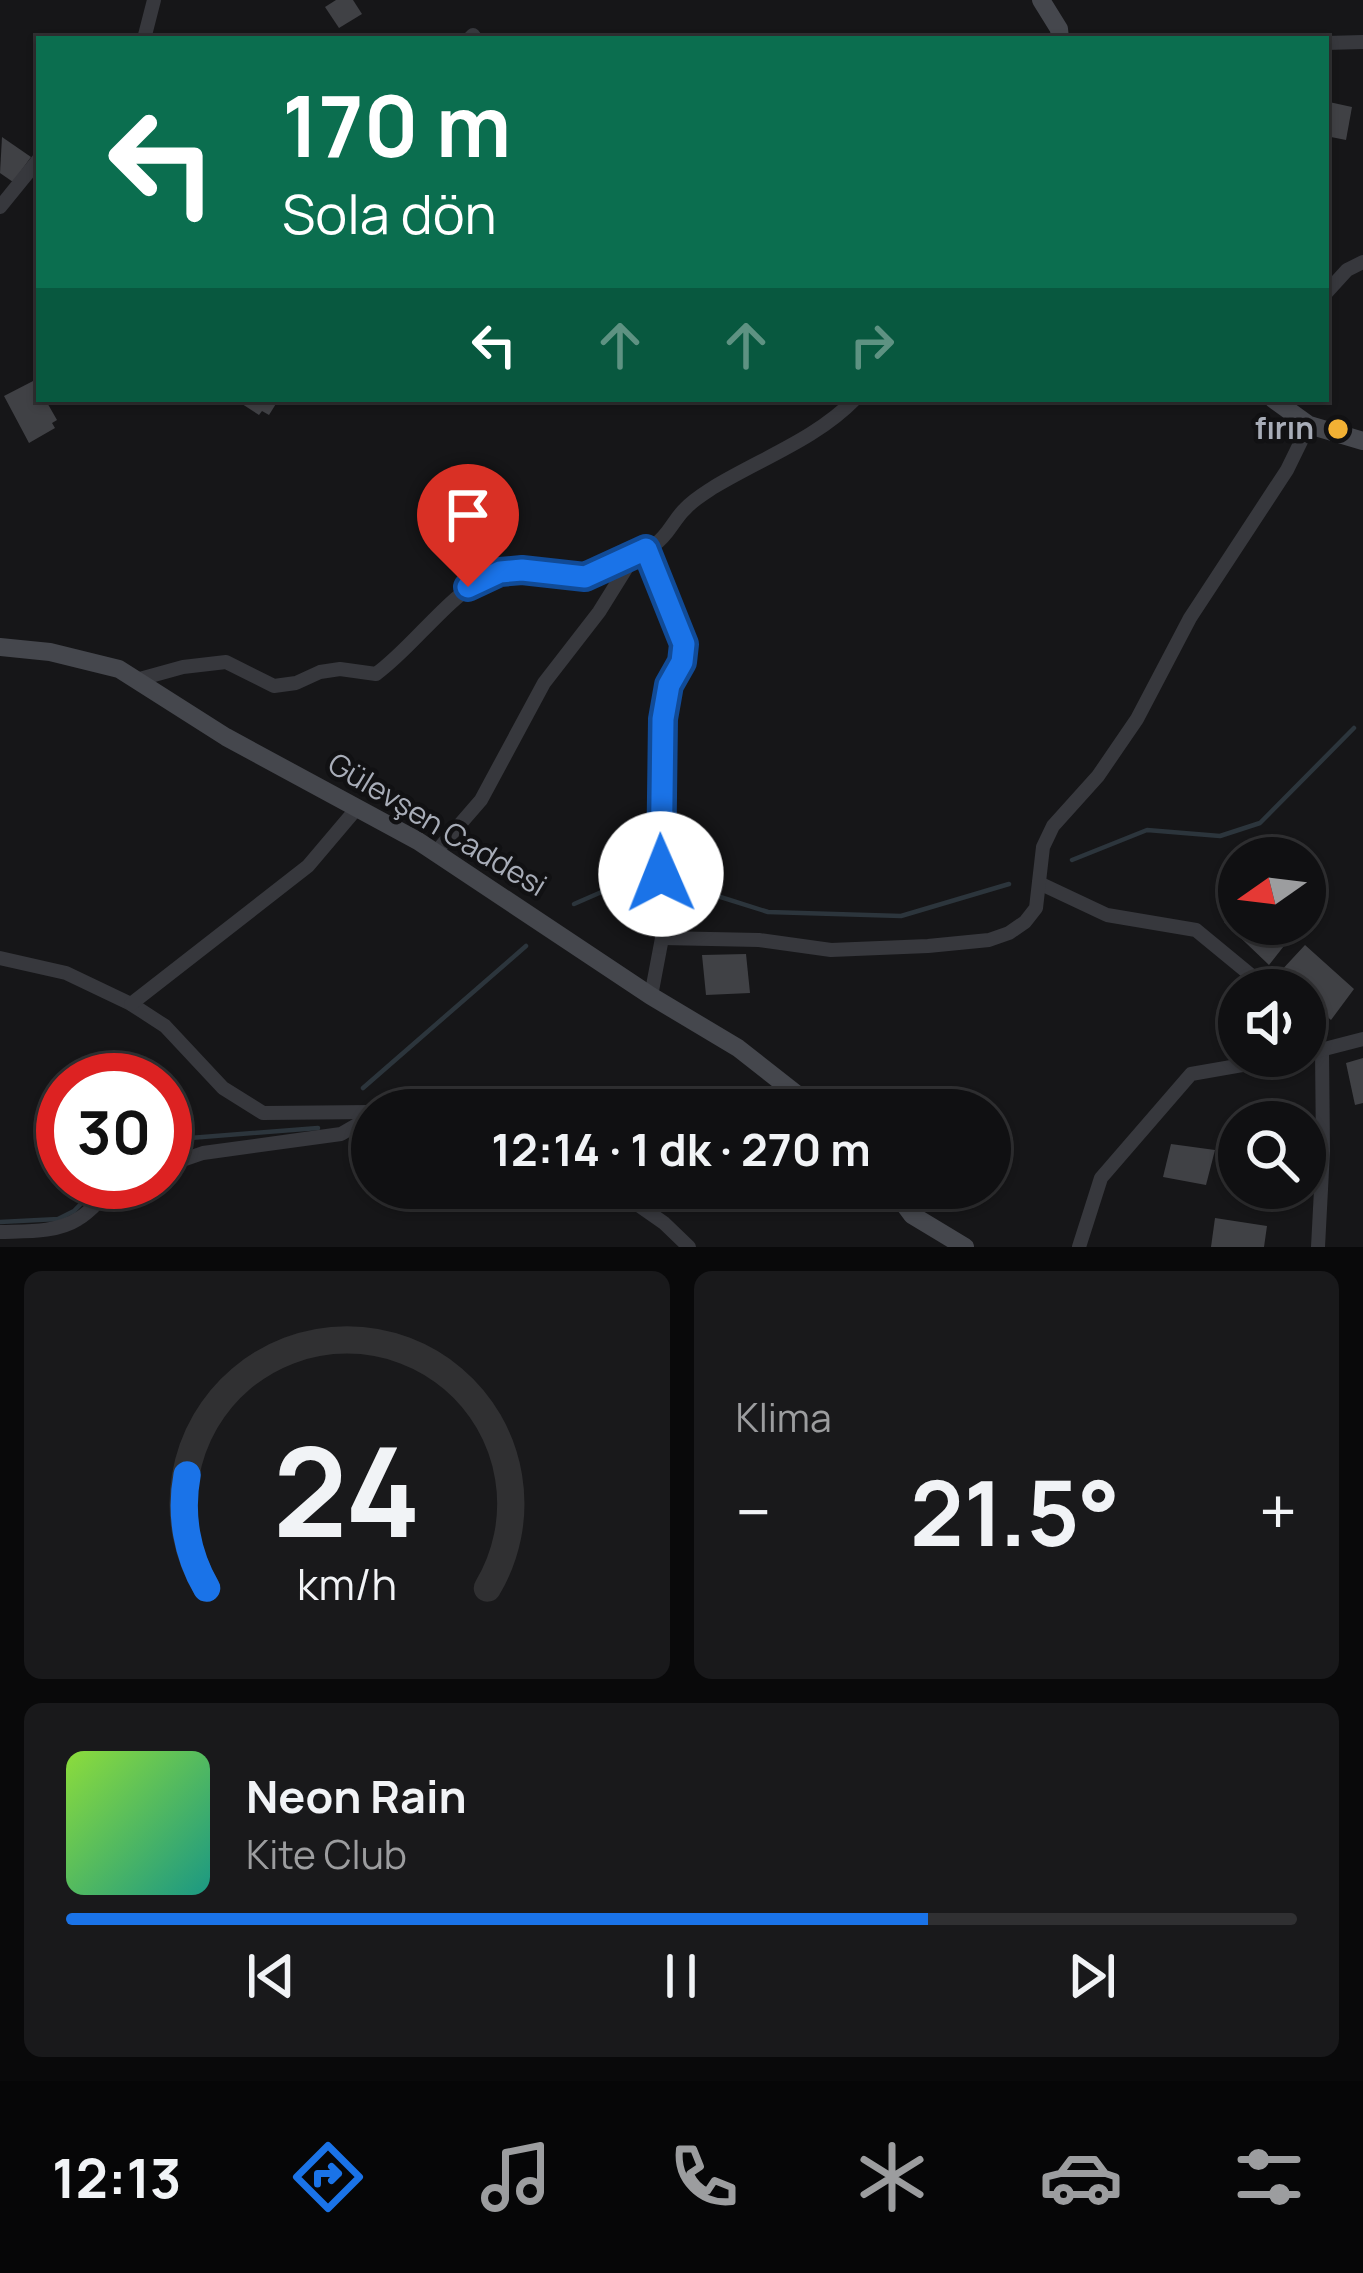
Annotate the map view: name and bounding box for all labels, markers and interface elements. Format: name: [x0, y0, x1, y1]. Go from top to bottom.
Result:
text: 170 m: [282, 67, 511, 182]
icon: left: [84, 84, 240, 240]
text: Sola dön: [282, 176, 497, 250]
icon: left: [461, 312, 527, 378]
icon: ahead: [587, 312, 653, 378]
icon: ahead: [713, 312, 779, 378]
icon: right: [839, 312, 905, 378]
place label: fırın: [1255, 407, 1314, 448]
marker: fırın: [1325, 416, 1351, 442]
pin: [417, 464, 519, 587]
icon: arrive: [435, 482, 501, 548]
street label: Gülevşen Caddesi: [321, 742, 555, 905]
position arrow: [598, 811, 724, 937]
north arrow: [1218, 837, 1326, 945]
map controls: [1218, 837, 1326, 1209]
button: sound: [1218, 969, 1326, 1077]
speed limit sign: 30: [36, 1053, 192, 1209]
button: search: [1218, 1101, 1326, 1209]
text: 12:14 · 1 dk · 270 m: [491, 1118, 871, 1180]
text: Klima: [736, 1390, 832, 1444]
text: 24: [273, 1404, 421, 1574]
text: 21.5°: [910, 1450, 1120, 1573]
text: −: [736, 1466, 771, 1556]
text: +: [1259, 1466, 1297, 1556]
text: km/h: [297, 1554, 397, 1613]
text: Neon Rain: [246, 1765, 467, 1827]
text: Kite Club: [246, 1827, 407, 1881]
icon: previous: [238, 1943, 304, 2009]
icon: pause: [648, 1943, 714, 2009]
icon: next: [1059, 1943, 1125, 2009]
icon: directions: [286, 2135, 370, 2219]
icon: music: [474, 2135, 558, 2219]
icon: phone: [662, 2135, 746, 2219]
icon: climate: [850, 2135, 934, 2219]
icon: car: [1039, 2135, 1123, 2219]
icon: filters: [1227, 2135, 1311, 2219]
text: 12:13: [52, 2140, 181, 2214]

